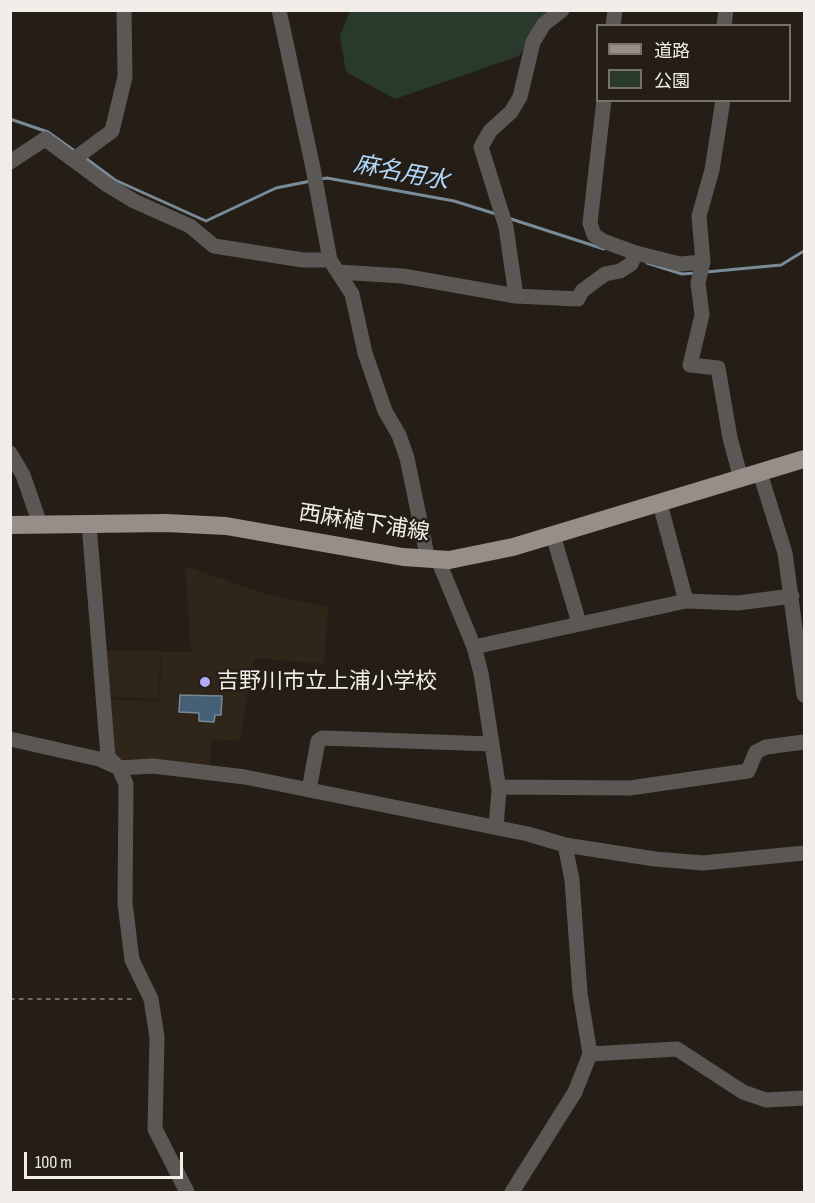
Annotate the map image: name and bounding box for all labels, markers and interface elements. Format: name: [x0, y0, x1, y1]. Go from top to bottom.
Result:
legend: [596, 24, 791, 102]
text: 道路: [654, 41, 690, 62]
text: 公園: [654, 71, 690, 92]
water label: 麻名用水: [351, 151, 451, 197]
street label: 西麻植下浦線: [297, 501, 431, 547]
place label: 吉野川市立上浦小学校: [217, 669, 437, 695]
marker: 吉野川市立上浦小学校: [198, 675, 212, 689]
scale bar: [27, 1140, 186, 1178]
text: 100 m: [35, 1152, 72, 1173]

